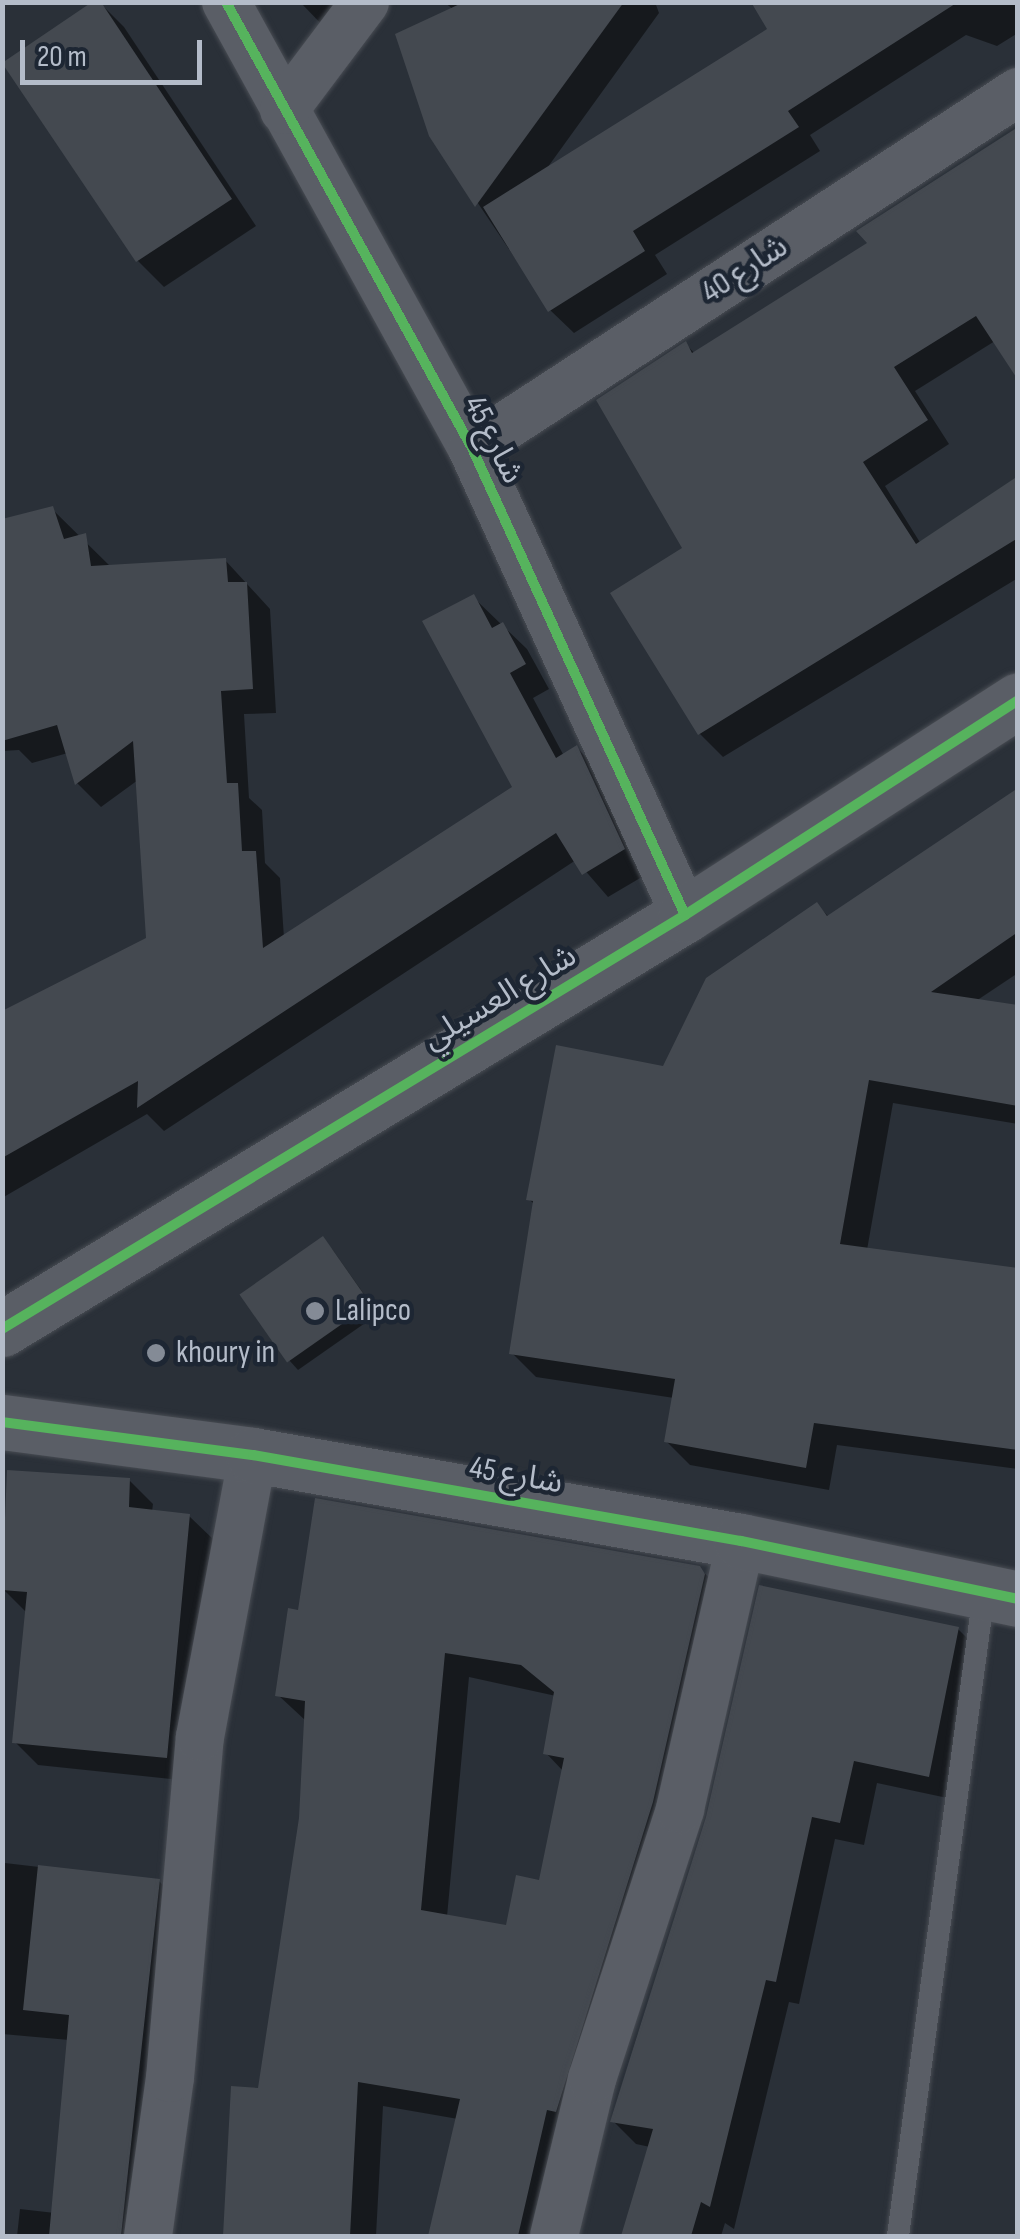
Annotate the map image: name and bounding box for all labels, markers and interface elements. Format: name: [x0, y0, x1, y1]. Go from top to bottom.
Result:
scale bar: [25, 20, 208, 82]
text: 20 m: [37, 39, 87, 75]
street label: شارع 40: [695, 228, 795, 312]
street label: شارع 45: [455, 390, 531, 490]
street label: شارع العسيلي: [416, 937, 584, 1059]
place label: Lalipco: [335, 1292, 411, 1330]
marker: Lalipco: [304, 1300, 326, 1322]
place label: khoury in: [176, 1334, 275, 1372]
marker: khoury in: [145, 1342, 167, 1364]
street label: شارع 45: [466, 1449, 566, 1503]

